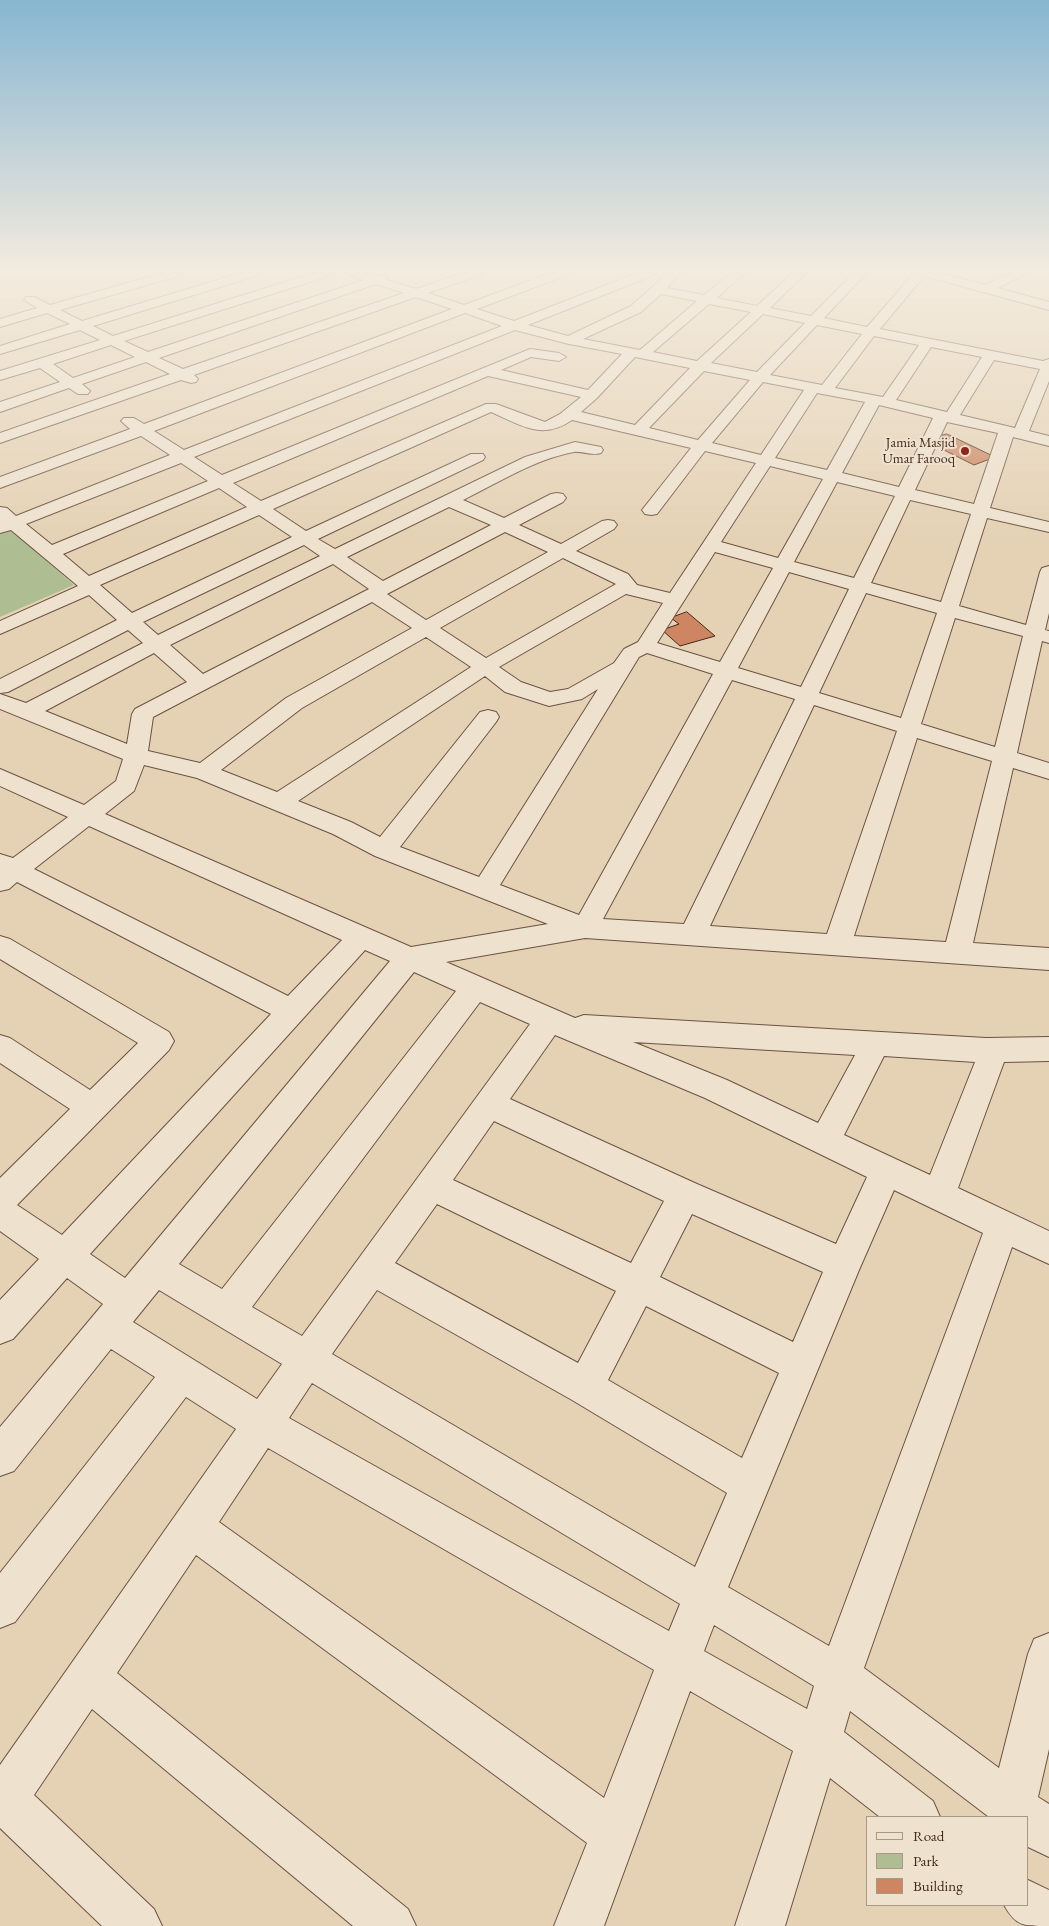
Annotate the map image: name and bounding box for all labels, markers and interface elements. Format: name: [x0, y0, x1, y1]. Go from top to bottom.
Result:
place label: Jamia Masjid Umar Farooq: [883, 435, 955, 468]
marker: Jamia Masjid Umar Farooq: [959, 445, 971, 457]
legend: [866, 1816, 1029, 1906]
text: Road: [913, 1826, 944, 1845]
text: Park: [913, 1851, 939, 1870]
text: Building: [913, 1876, 963, 1895]

